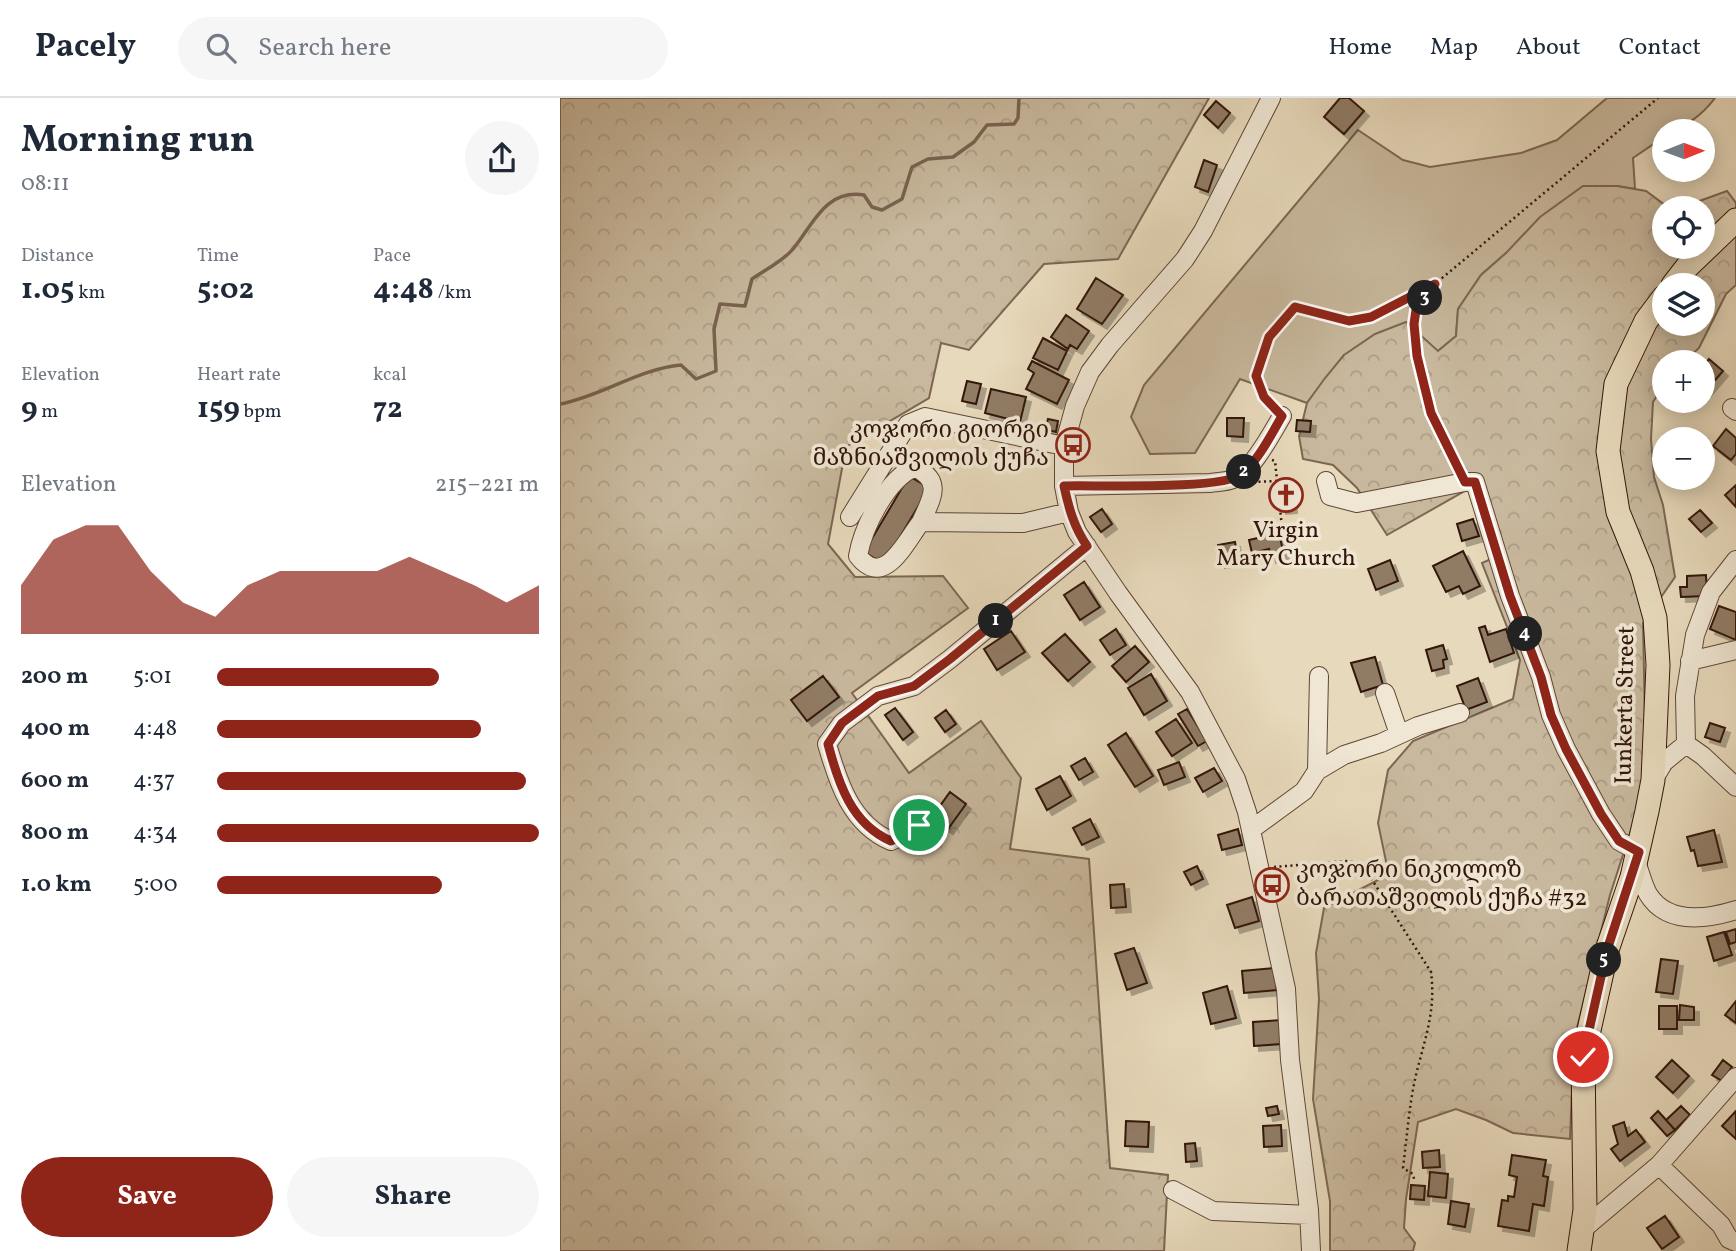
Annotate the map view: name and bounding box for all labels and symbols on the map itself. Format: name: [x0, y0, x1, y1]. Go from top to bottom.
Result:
north arrow: [1652, 119, 1715, 182]
pin: 3: [1408, 280, 1442, 316]
place label: კოჯორი გიორგი მაზნიაშვილის ქუჩა: [813, 414, 1049, 476]
bus stop icon: კოჯორი გიორგი მაზნიაშვილის ქუჩა: [1054, 426, 1092, 464]
pin: 2: [1226, 454, 1262, 490]
church icon: Virgin Mary Church: [1267, 476, 1305, 514]
place label: Virgin Mary Church: [1216, 514, 1356, 576]
pin: 1: [978, 603, 1013, 638]
pin: 4: [1508, 616, 1542, 652]
street label: Iunkerta Street: [1608, 625, 1644, 785]
pin: [889, 795, 949, 855]
place label: კოჯორი ნიკოლოზ ბარათაშვილის ქუჩა #32: [1296, 854, 1588, 916]
bus stop icon: კოჯორი ნიკოლოზ ბარათაშვილის ქუჩა #32: [1253, 866, 1291, 904]
pin: 5: [1586, 942, 1622, 978]
pin: [1553, 1027, 1613, 1087]

